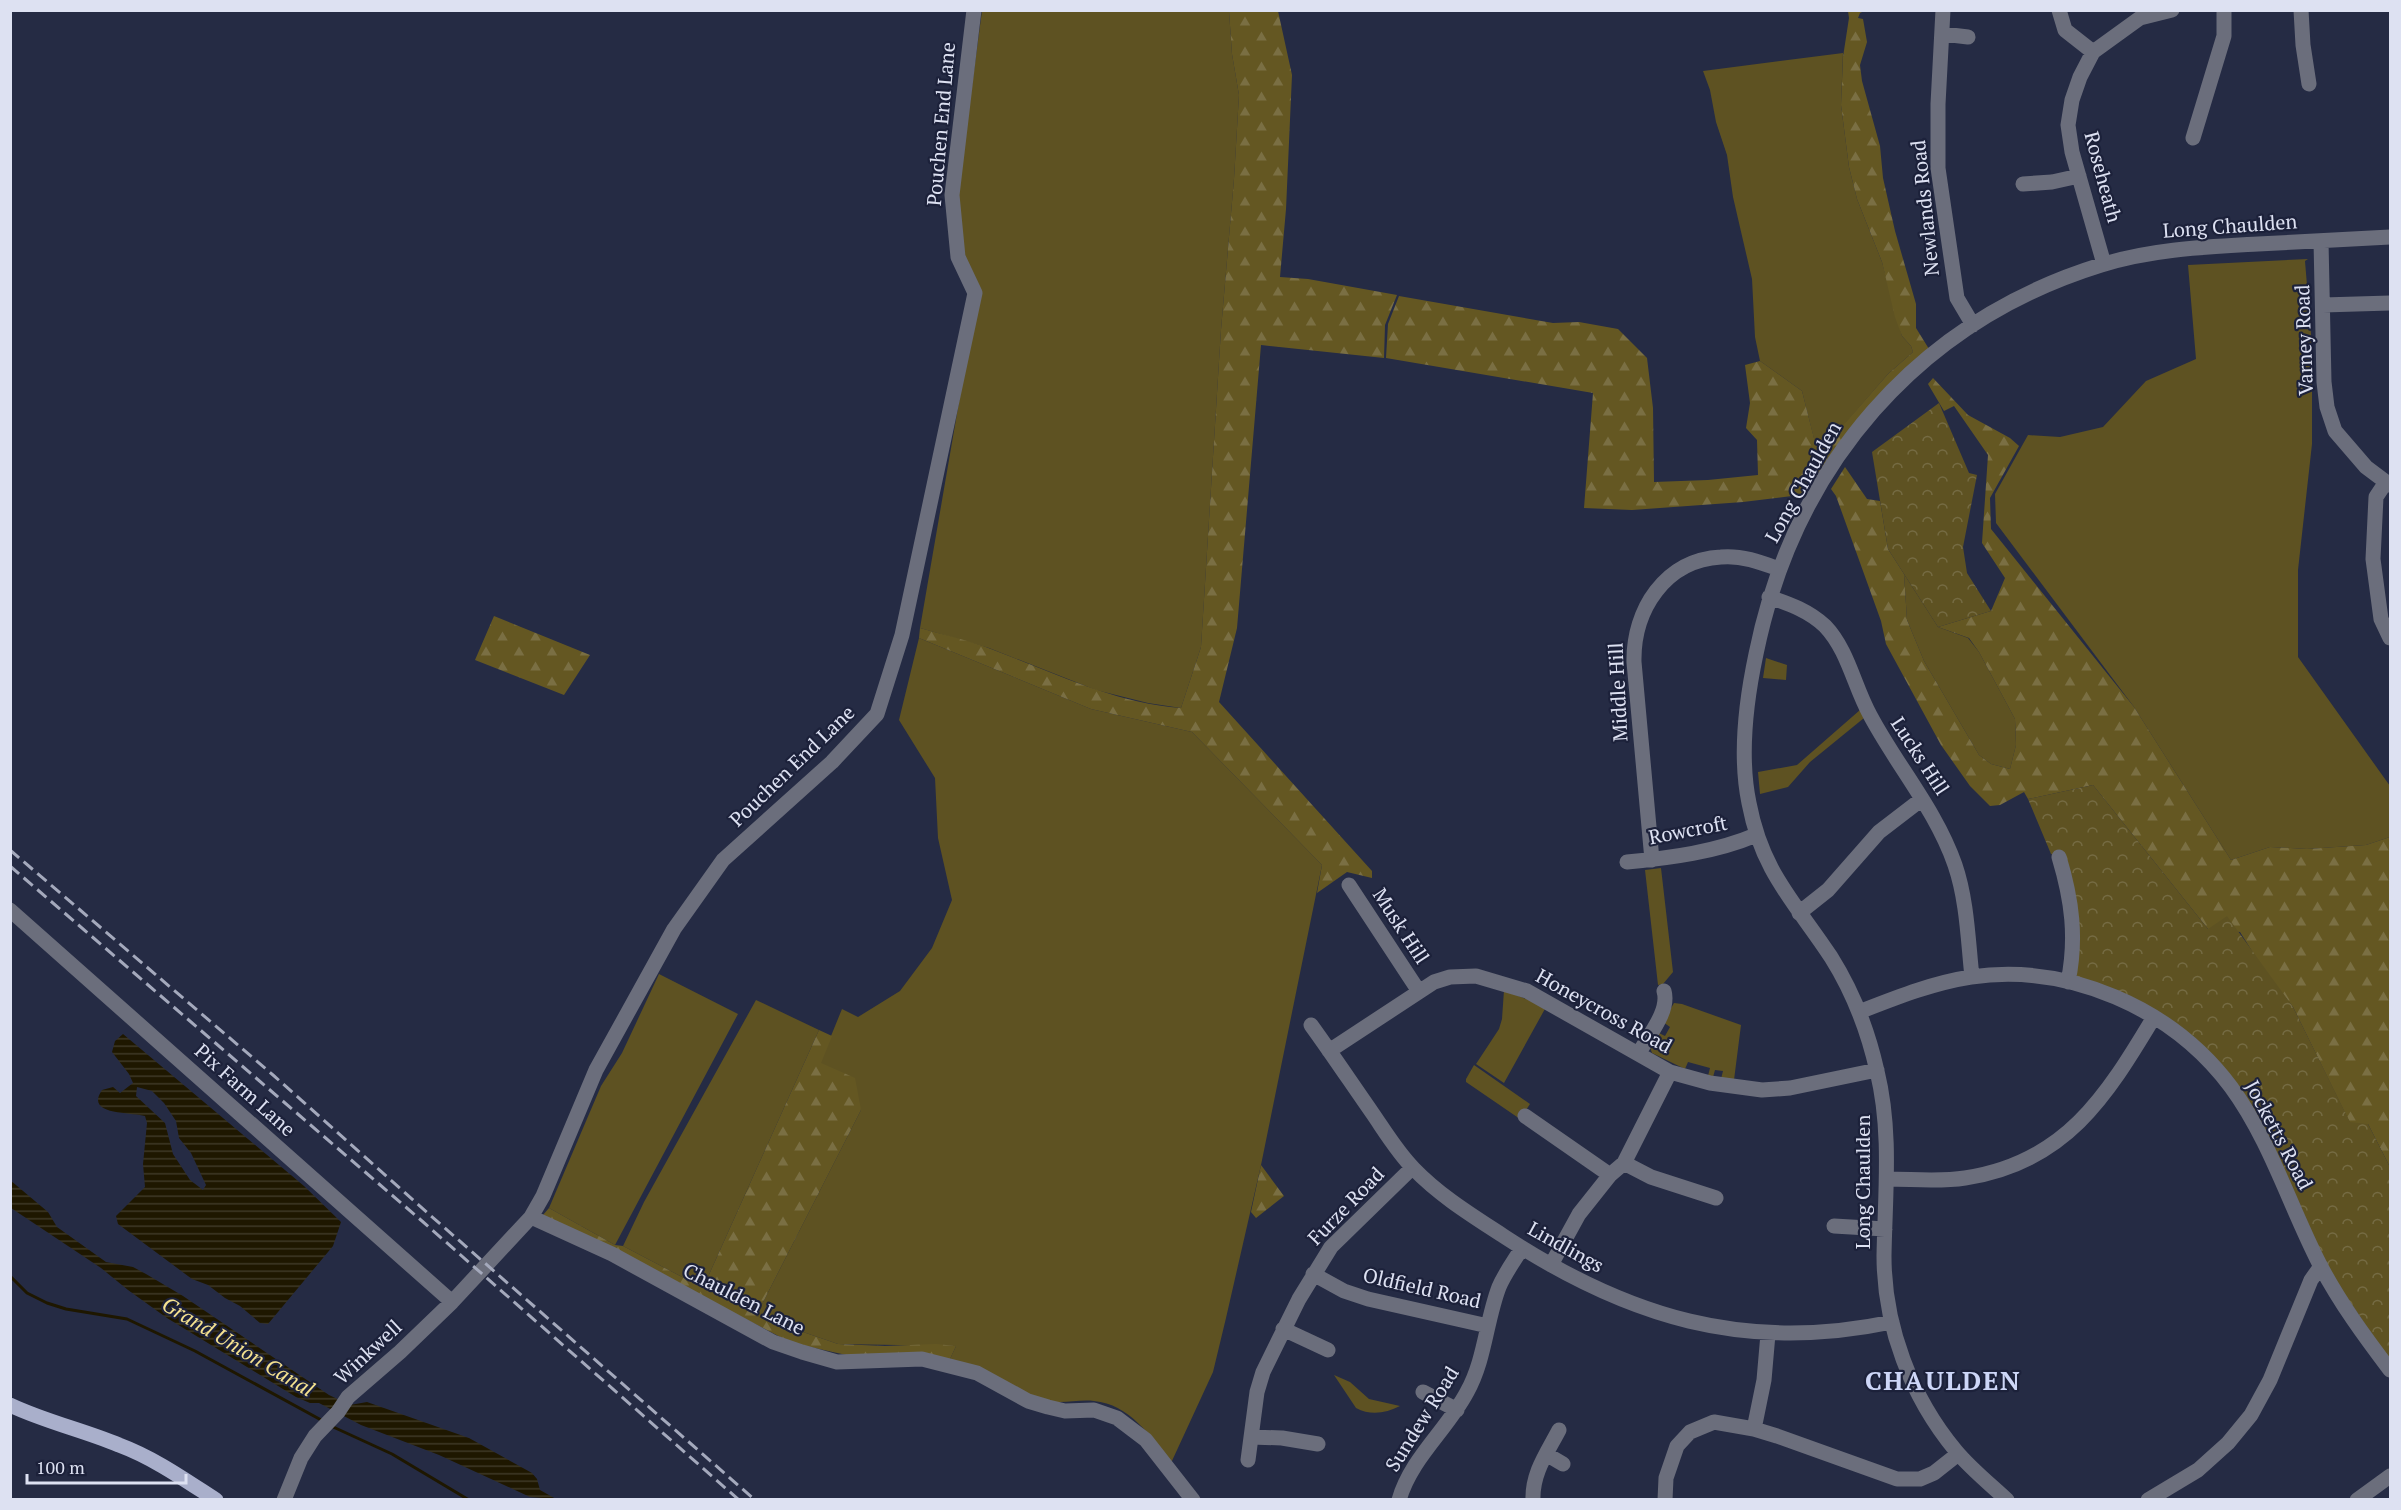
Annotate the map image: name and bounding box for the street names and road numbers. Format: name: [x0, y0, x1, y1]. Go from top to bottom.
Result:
street label: Pouchen End Lane: [920, 41, 961, 207]
street label: Roseheath: [2078, 128, 2129, 226]
street label: Newlands Road: [1904, 139, 1945, 277]
street label: Long Chaulden: [2162, 207, 2298, 244]
street label: Varney Road: [2288, 284, 2319, 396]
street label: Long Chaulden: [1758, 416, 1847, 547]
street label: Middle Hill: [1601, 642, 1634, 742]
street label: Pouchen End Lane: [723, 699, 860, 832]
street label: Lucks Hill: [1885, 711, 1956, 800]
street label: Rowcroft: [1646, 809, 1730, 850]
street label: Musk Hill: [1367, 883, 1436, 969]
street label: Honeycross Road: [1531, 962, 1677, 1059]
street label: Pix Farm Lane: [189, 1037, 302, 1142]
street label: Jocketts Road: [2239, 1075, 2320, 1194]
street label: Long Chaulden: [1849, 1115, 1876, 1249]
street label: Furze Road: [1302, 1161, 1390, 1251]
street label: Lindlings: [1523, 1215, 1609, 1279]
street label: Chaulden Lane: [679, 1256, 810, 1341]
street label: Oldfield Road: [1360, 1261, 1484, 1314]
street label: Winkwell: [328, 1313, 407, 1390]
street label: Sundew Road: [1379, 1361, 1465, 1476]

